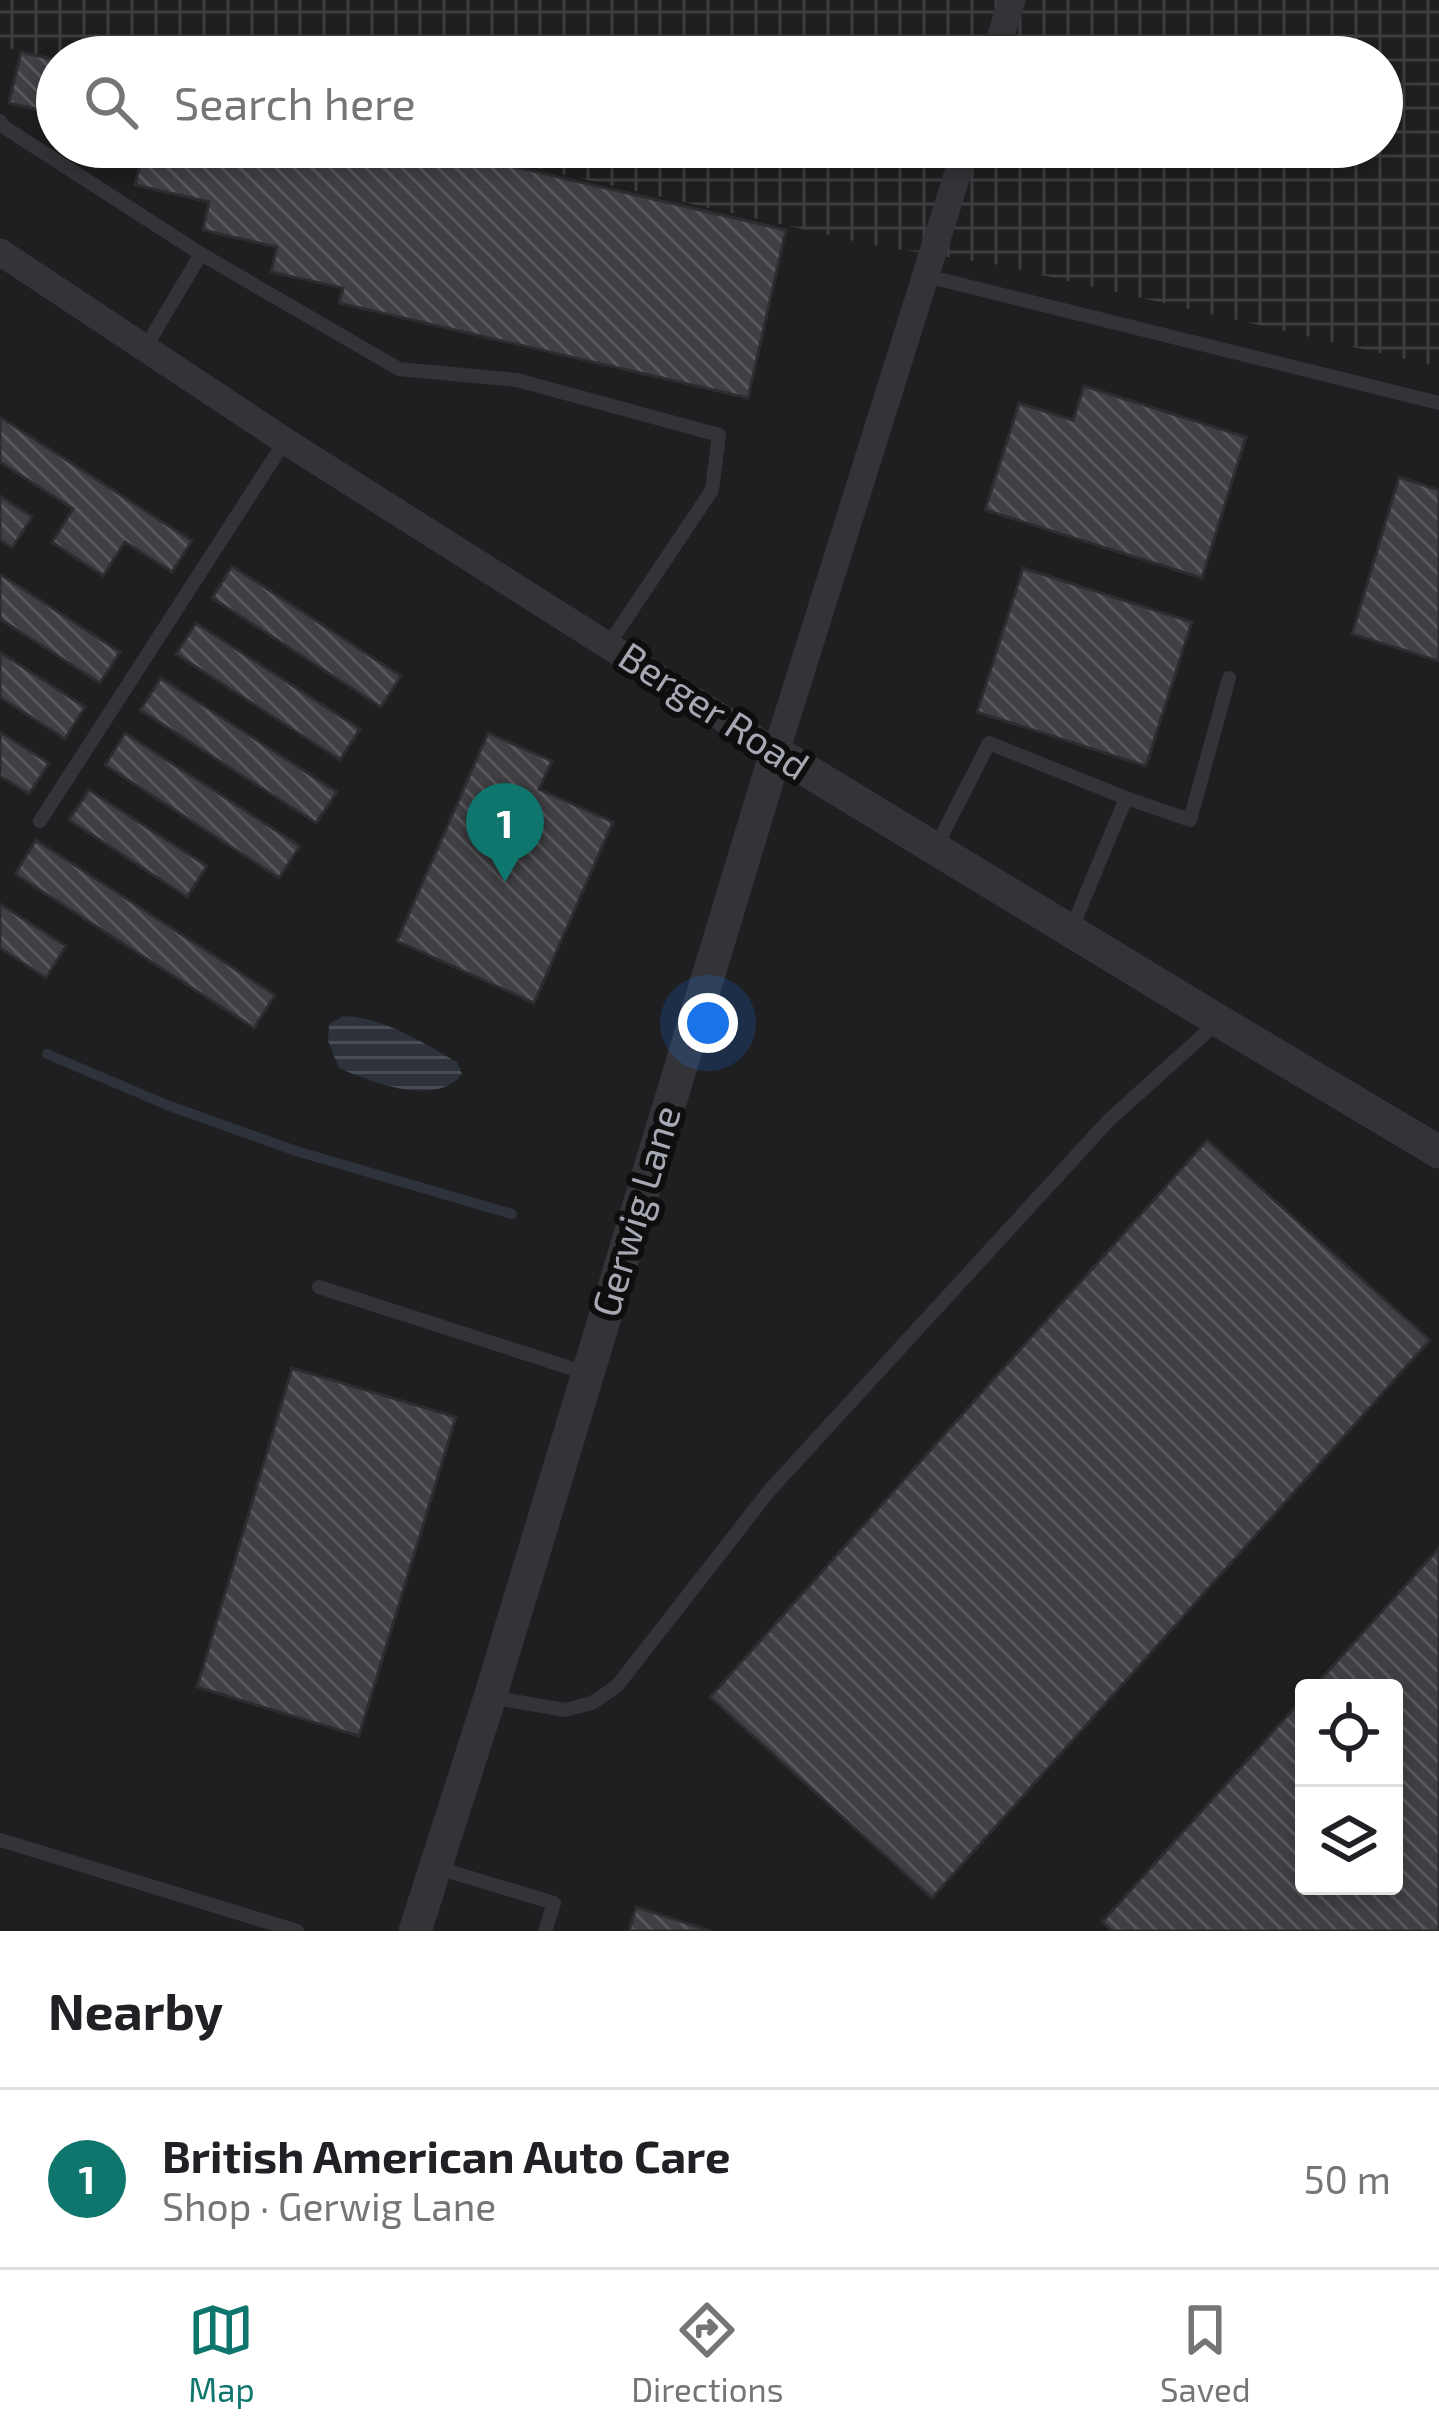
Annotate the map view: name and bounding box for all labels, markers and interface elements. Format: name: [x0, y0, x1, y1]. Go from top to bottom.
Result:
search box: [36, 36, 1403, 168]
icon: search: [78, 69, 144, 135]
text: Search here: [174, 75, 416, 129]
street label: Berger Road: [611, 631, 818, 788]
pin: 1: [466, 783, 544, 882]
your location: [678, 993, 738, 1053]
street label: Gerwig Lane: [580, 1099, 689, 1322]
map controls: [1295, 1679, 1403, 1895]
button: locate: [1295, 1679, 1403, 1787]
button: layers: [1295, 1787, 1403, 1895]
text: Nearby: [48, 1979, 223, 2040]
text: British American Auto Care: [162, 2128, 730, 2182]
text: 1: [79, 2155, 95, 2202]
text: 50 m: [1304, 2155, 1391, 2202]
text: Shop · Gerwig Lane: [162, 2182, 496, 2229]
tab: Map: [188, 2297, 255, 2409]
tab: Directions: [631, 2297, 783, 2409]
tab: Saved: [1160, 2297, 1251, 2409]

